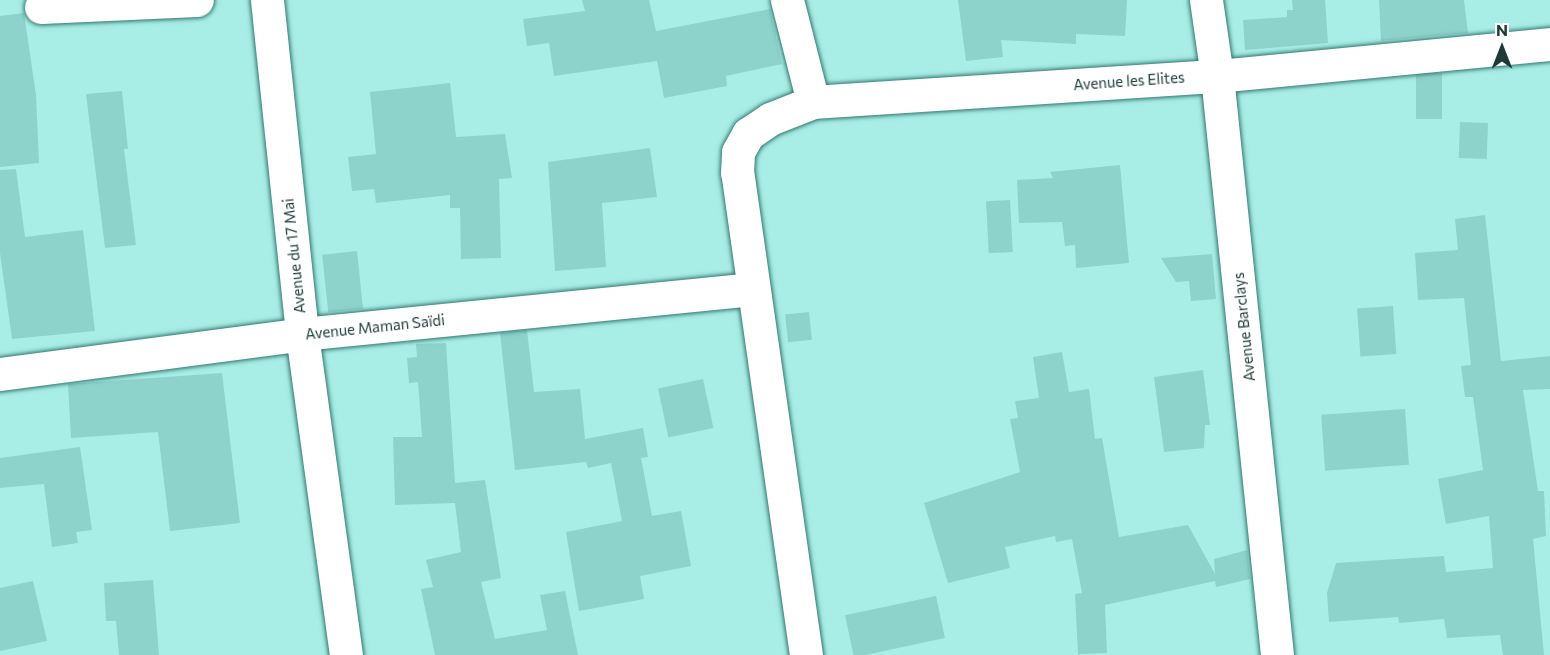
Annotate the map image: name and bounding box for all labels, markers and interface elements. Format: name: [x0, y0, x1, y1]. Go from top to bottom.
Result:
north arrow: [1472, 18, 1532, 78]
text: N: [1496, 20, 1508, 39]
street label: Avenue les Elites: [1073, 68, 1185, 94]
street label: Avenue du 17 Mai: [279, 197, 309, 315]
street label: Avenue Barclays: [1229, 272, 1259, 382]
street label: Avenue Maman Saïdi: [304, 311, 446, 343]

